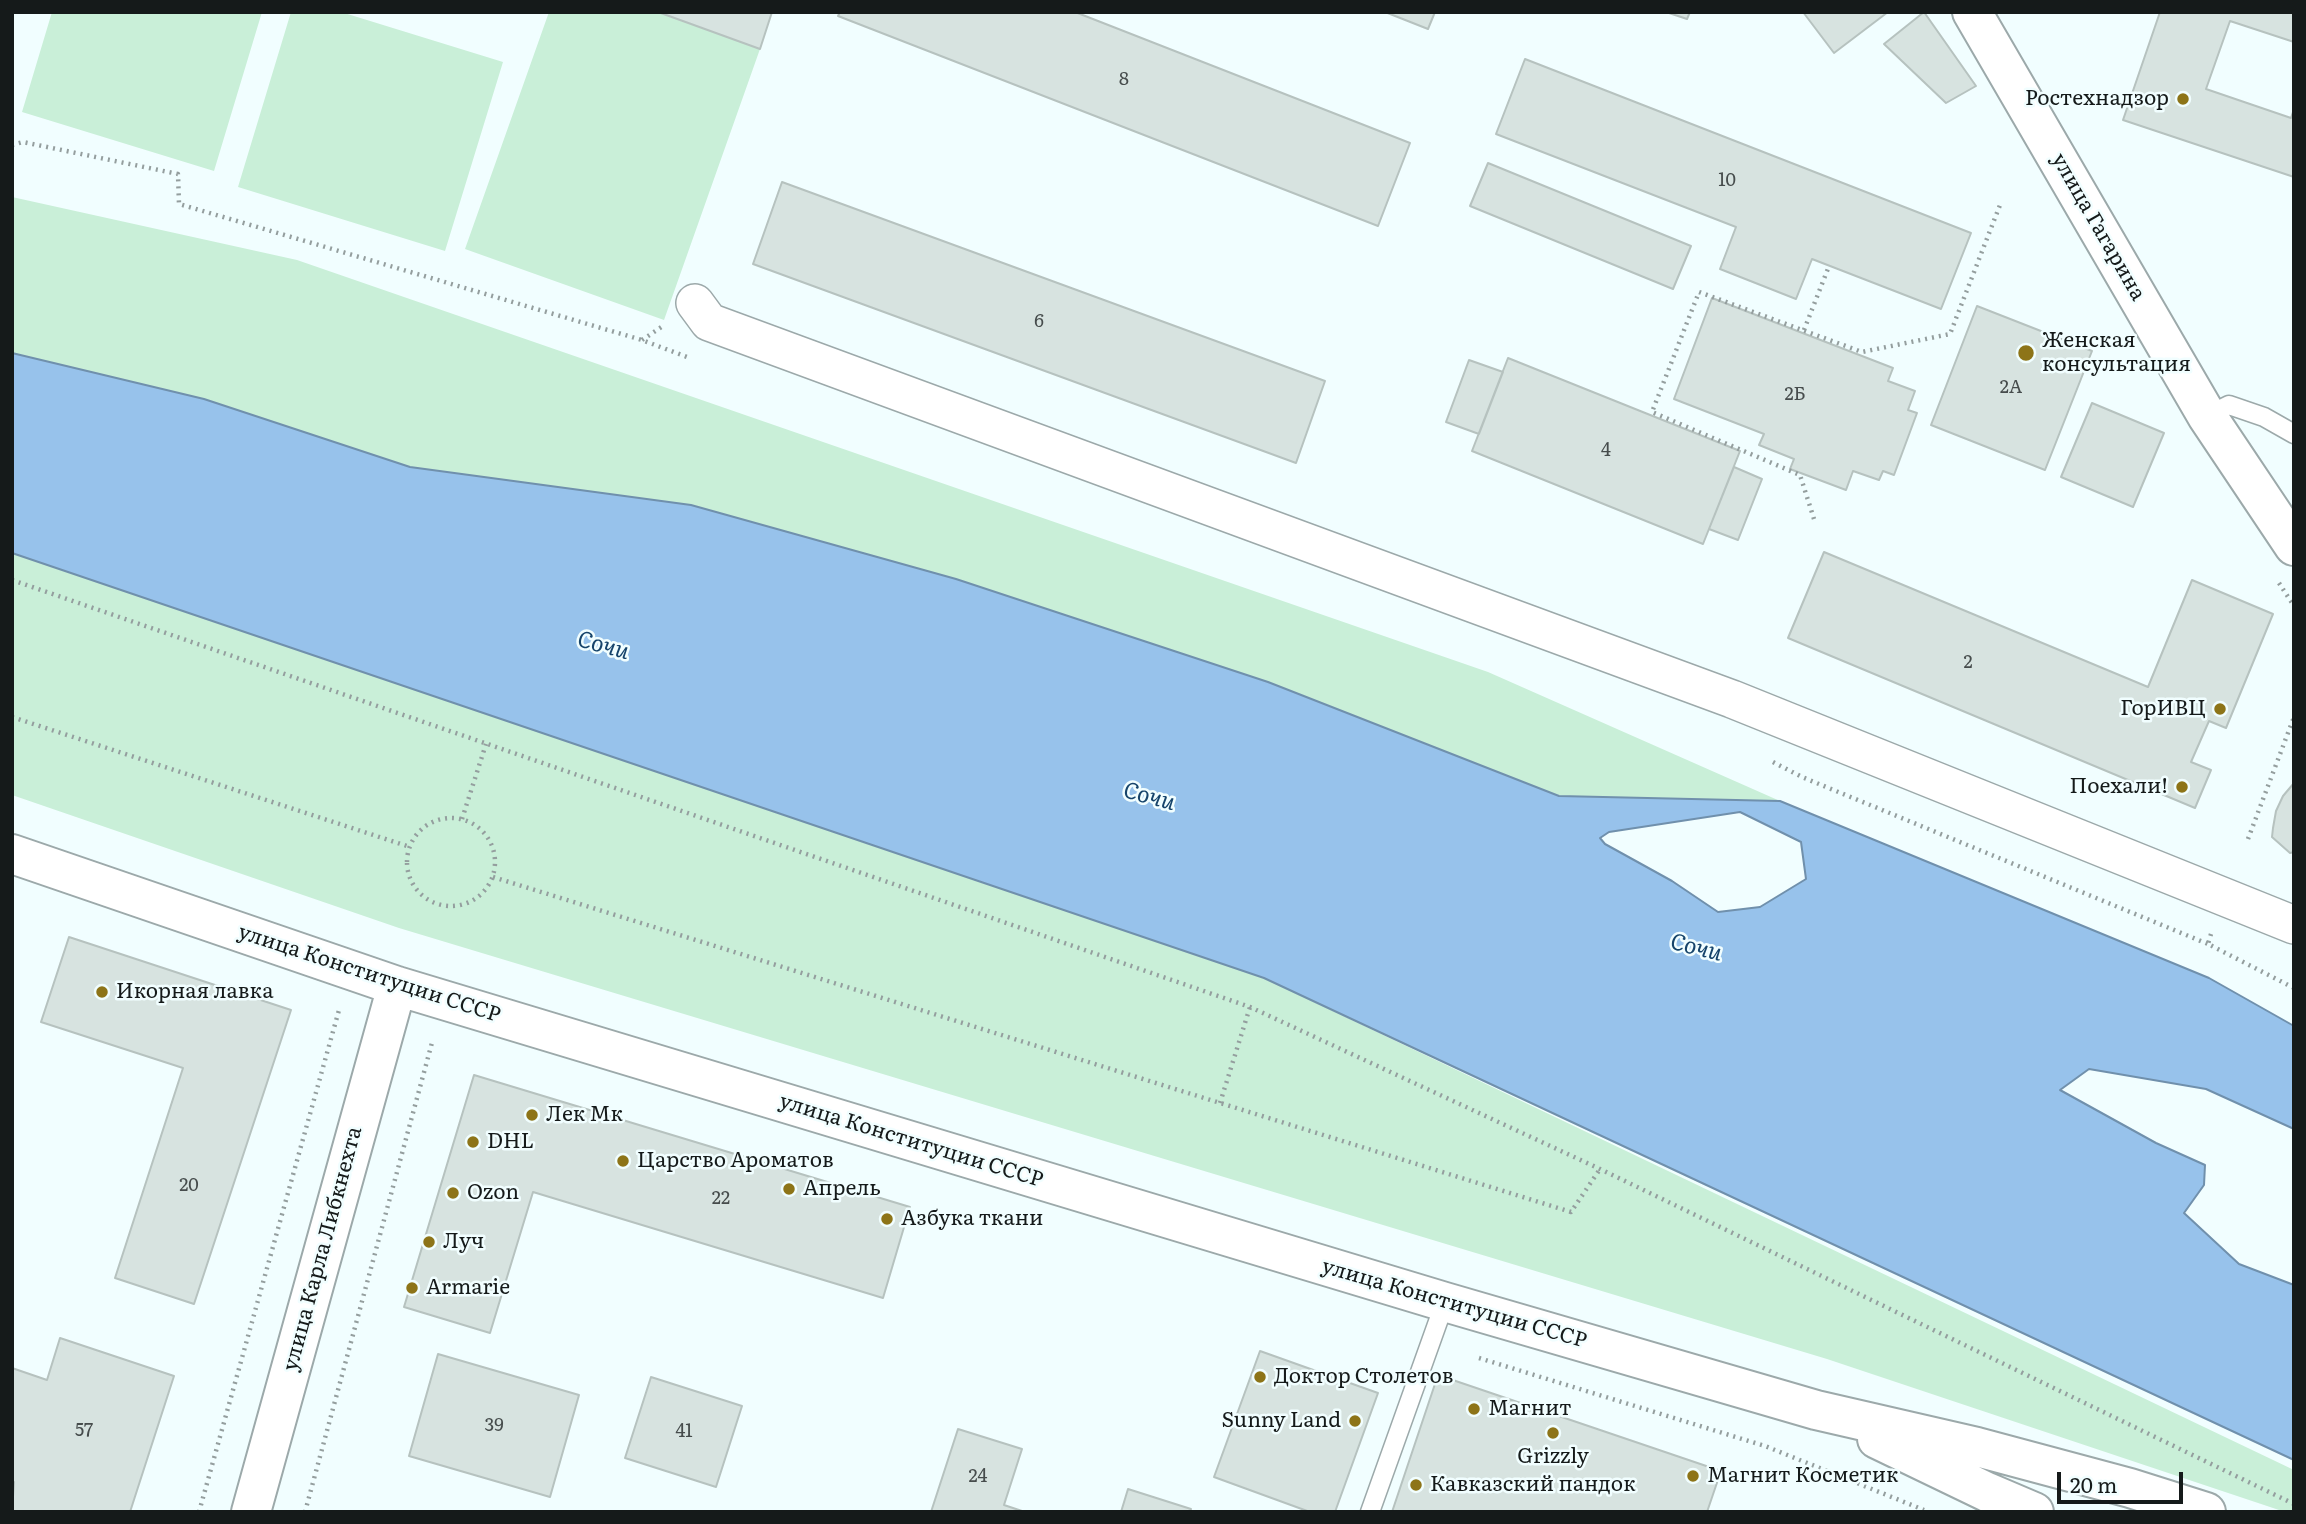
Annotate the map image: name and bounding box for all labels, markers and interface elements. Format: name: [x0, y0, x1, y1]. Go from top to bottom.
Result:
house number: 8: [1119, 69, 1129, 91]
place label: Ростехнадзор: [2025, 86, 2169, 112]
marker: Ростехнадзор: [2175, 91, 2191, 107]
street label: улица Гагарина: [2046, 149, 2150, 305]
house number: 10: [1718, 170, 1736, 192]
house number: 6: [1034, 311, 1044, 333]
place label: Женская консультация: [2042, 328, 2191, 378]
marker: Женская консультация: [2016, 343, 2036, 363]
house number: 2А: [2000, 377, 2022, 399]
house number: 2Б: [1784, 384, 1806, 406]
house number: 4: [1601, 440, 1611, 462]
water label: Сочи: [574, 626, 632, 666]
house number: 2: [1963, 652, 1973, 674]
place label: ГорИВЦ: [2120, 696, 2206, 722]
marker: ГорИВЦ: [2212, 701, 2228, 717]
place label: Поехали!: [2070, 774, 2168, 800]
water label: Сочи: [1120, 777, 1178, 817]
marker: Поехали!: [2174, 779, 2190, 795]
street label: улица Конституции СССР: [235, 920, 503, 1028]
water label: Сочи: [1667, 928, 1725, 968]
place label: Икорная лавка: [116, 979, 274, 1005]
marker: Икорная лавка: [94, 984, 110, 1000]
street label: улица Конституции СССР: [776, 1089, 1046, 1193]
place label: Лек Мк: [546, 1102, 623, 1128]
marker: Лек Мк: [524, 1107, 540, 1123]
street label: улица Карла Либкнехта: [278, 1124, 368, 1374]
place label: DHL: [487, 1129, 534, 1155]
marker: DHL: [465, 1134, 481, 1150]
place label: Царство Ароматов: [637, 1148, 834, 1174]
marker: Царство Ароматов: [615, 1153, 631, 1169]
house number: 20: [179, 1175, 199, 1197]
place label: Апрель: [803, 1176, 881, 1202]
place label: Ozon: [467, 1180, 519, 1206]
marker: Апрель: [781, 1181, 797, 1197]
marker: Ozon: [445, 1185, 461, 1201]
house number: 22: [712, 1188, 730, 1210]
place label: Азбука ткани: [901, 1206, 1043, 1232]
marker: Азбука ткани: [879, 1211, 895, 1227]
place label: Луч: [443, 1229, 484, 1255]
marker: Луч: [421, 1234, 437, 1250]
street label: улица Конституции СССР: [1319, 1254, 1589, 1354]
place label: Armarie: [426, 1275, 510, 1301]
marker: Armarie: [404, 1280, 420, 1296]
place label: Доктор Столетов: [1274, 1364, 1454, 1390]
marker: Доктор Столетов: [1252, 1369, 1268, 1385]
place label: Магнит: [1488, 1396, 1572, 1422]
marker: Магнит: [1466, 1401, 1482, 1417]
place label: Sunny Land: [1221, 1408, 1341, 1434]
marker: Sunny Land: [1347, 1413, 1363, 1429]
house number: 39: [484, 1415, 504, 1437]
house number: 57: [75, 1420, 93, 1442]
house number: 41: [675, 1421, 693, 1443]
marker: Grizzly: [1545, 1425, 1561, 1441]
place label: Grizzly: [1517, 1444, 1589, 1470]
scale bar: [2061, 1458, 2187, 1502]
place label: Магнит Косметик: [1707, 1463, 1898, 1489]
house number: 24: [968, 1466, 988, 1488]
marker: Магнит Косметик: [1685, 1468, 1701, 1484]
text: 20 m: [2070, 1468, 2117, 1499]
place label: Кавказский пандок: [1430, 1472, 1636, 1498]
marker: Кавказский пандок: [1408, 1477, 1424, 1493]

